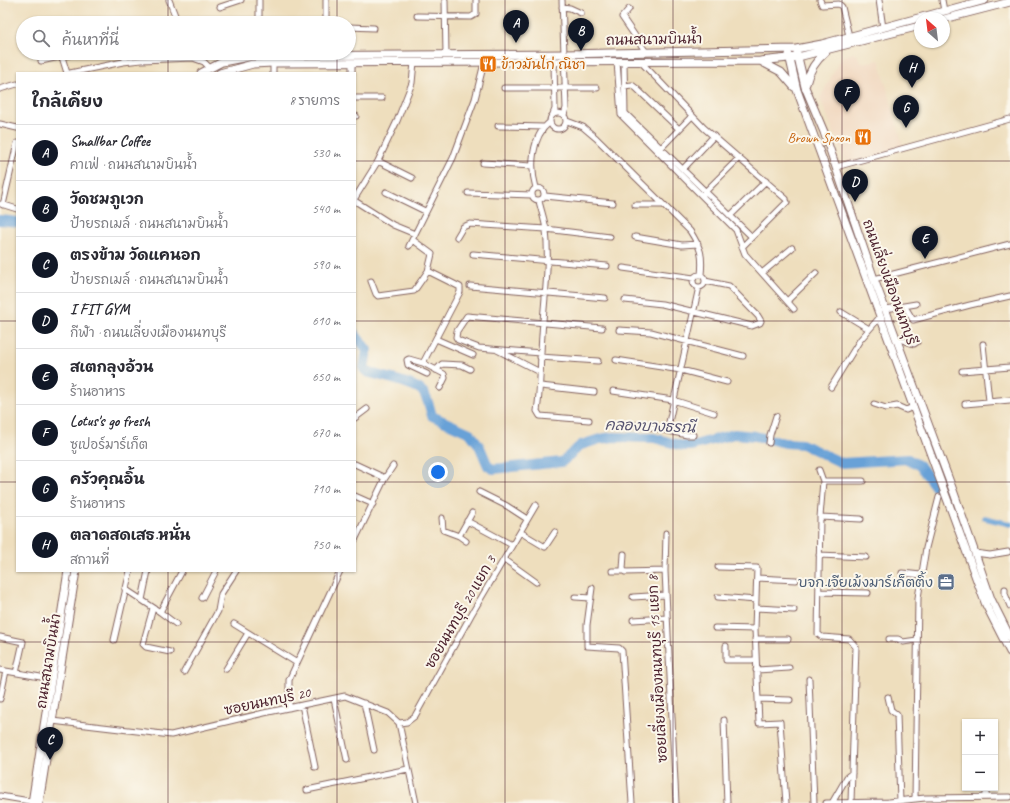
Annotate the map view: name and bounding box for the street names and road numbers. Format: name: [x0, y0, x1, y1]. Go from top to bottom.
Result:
street label: ถนนสนามบินน้ำ: [606, 26, 702, 49]
street label: ถนนเลี่ยงเมืองนนทบุรี: [858, 215, 925, 348]
street label: ซอยนนทบุรี 20 แยก 3: [421, 551, 501, 672]
street label: ซอยเลี่ยงเมืองนนทบุรี 15 แยก 8: [639, 573, 672, 763]
street label: ถนนสนามบินน้ำ: [29, 612, 64, 710]
street label: ซอยนนทบุรี 20: [223, 684, 313, 720]

